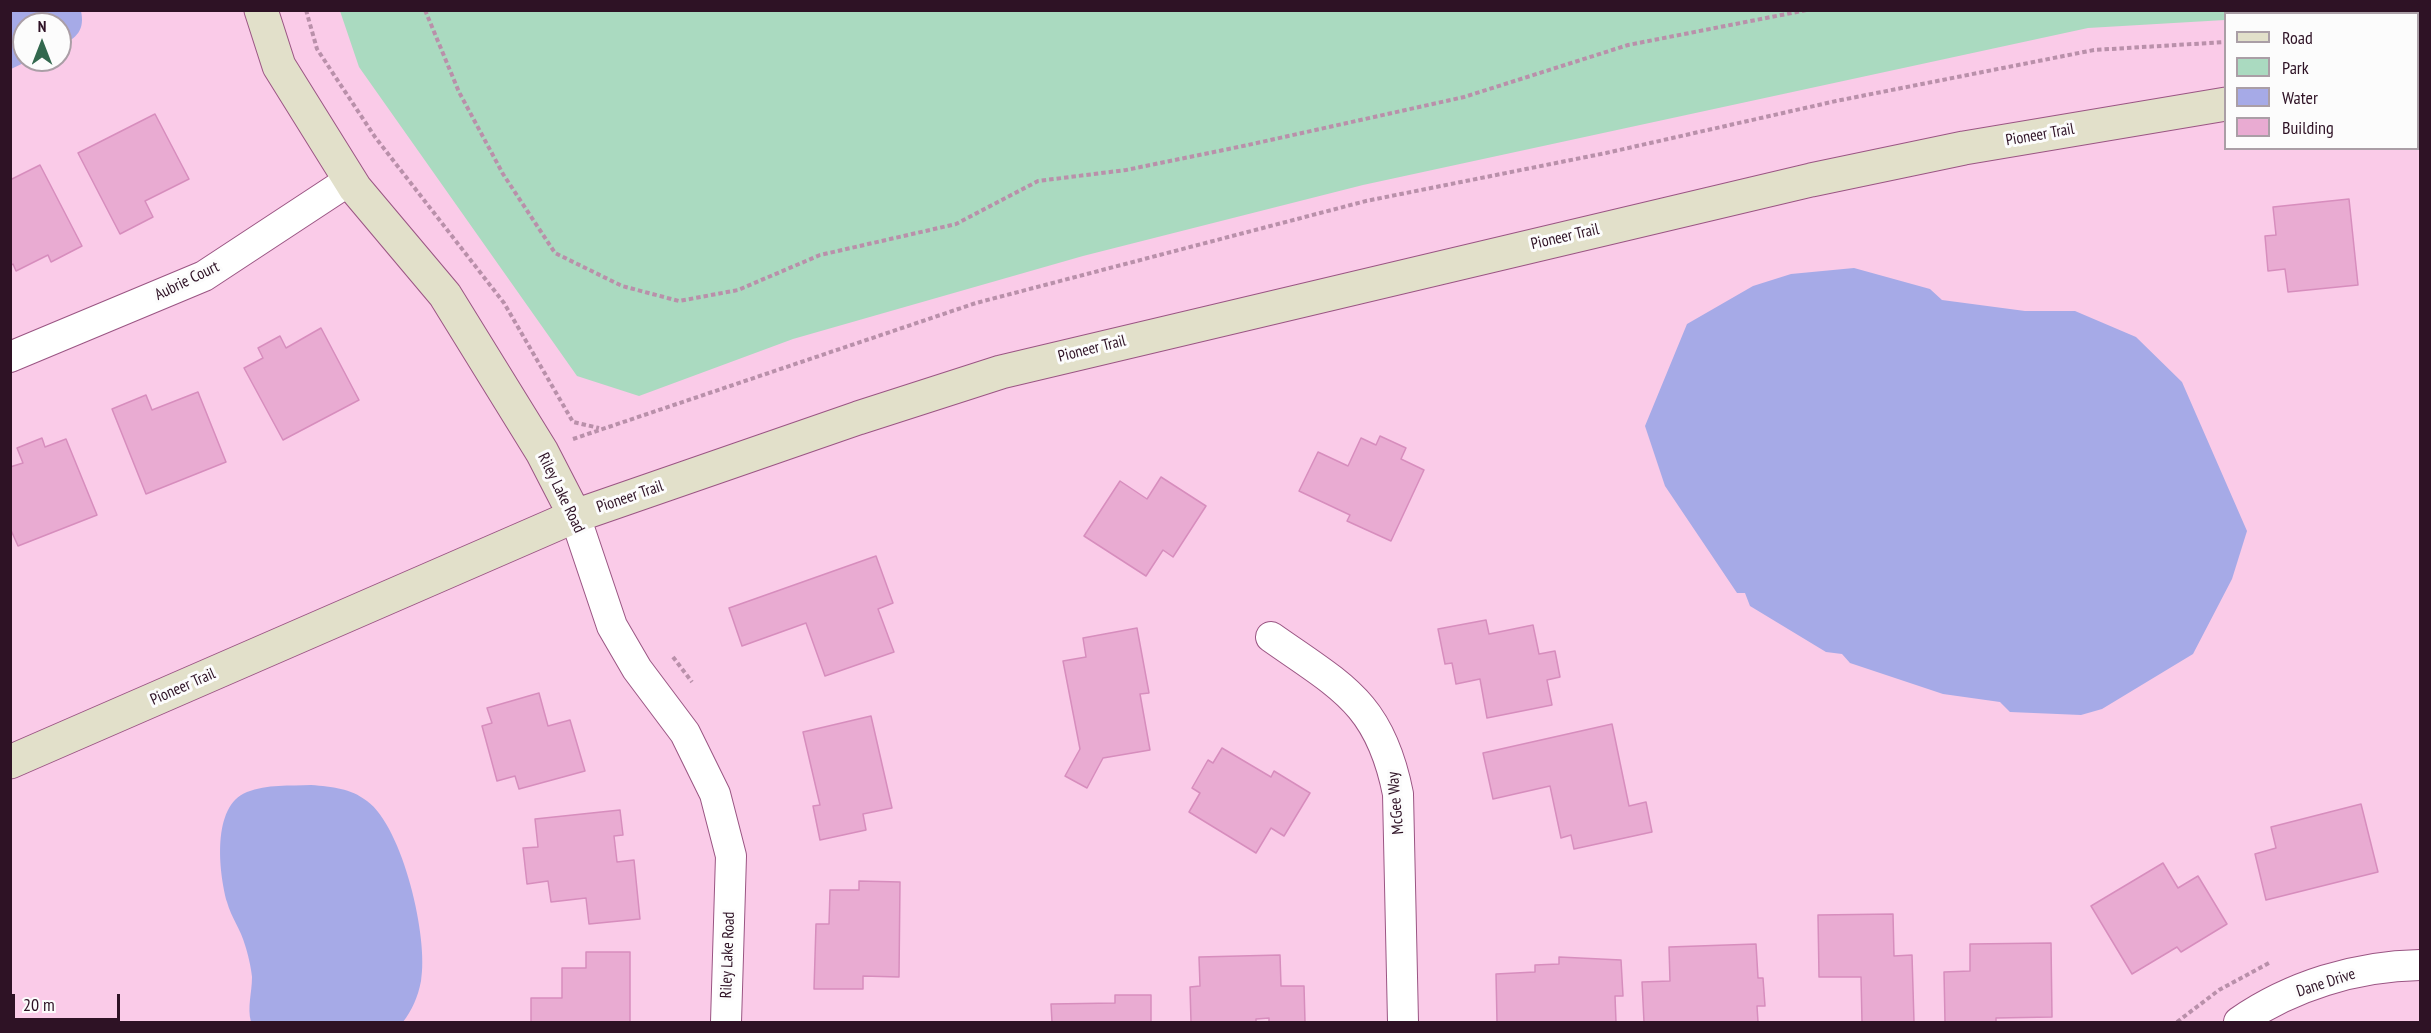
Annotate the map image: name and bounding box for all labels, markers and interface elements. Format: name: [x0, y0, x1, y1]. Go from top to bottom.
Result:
north arrow: [12, 12, 72, 72]
legend: [2224, 12, 2419, 150]
text: N: [38, 16, 46, 36]
text: Road: [2282, 26, 2313, 49]
text: Park: [2282, 56, 2309, 79]
text: Water: [2282, 86, 2318, 109]
text: Building: [2282, 116, 2334, 139]
street label: Pioneer Trail: [2004, 120, 2076, 150]
street label: Pioneer Trail: [1529, 220, 1601, 254]
street label: Aubrie Court: [152, 257, 222, 305]
street label: Pioneer Trail: [1056, 331, 1128, 367]
street label: Riley Lake Road: [533, 450, 589, 536]
street label: Pioneer Trail: [594, 477, 666, 517]
street label: Pioneer Trail: [147, 664, 219, 710]
street label: McGee Way: [1384, 771, 1408, 835]
street label: Riley Lake Road: [717, 911, 739, 999]
street label: Dane Drive: [2294, 964, 2358, 1002]
scale bar: [15, 982, 123, 1020]
text: 20 m: [23, 993, 55, 1016]

